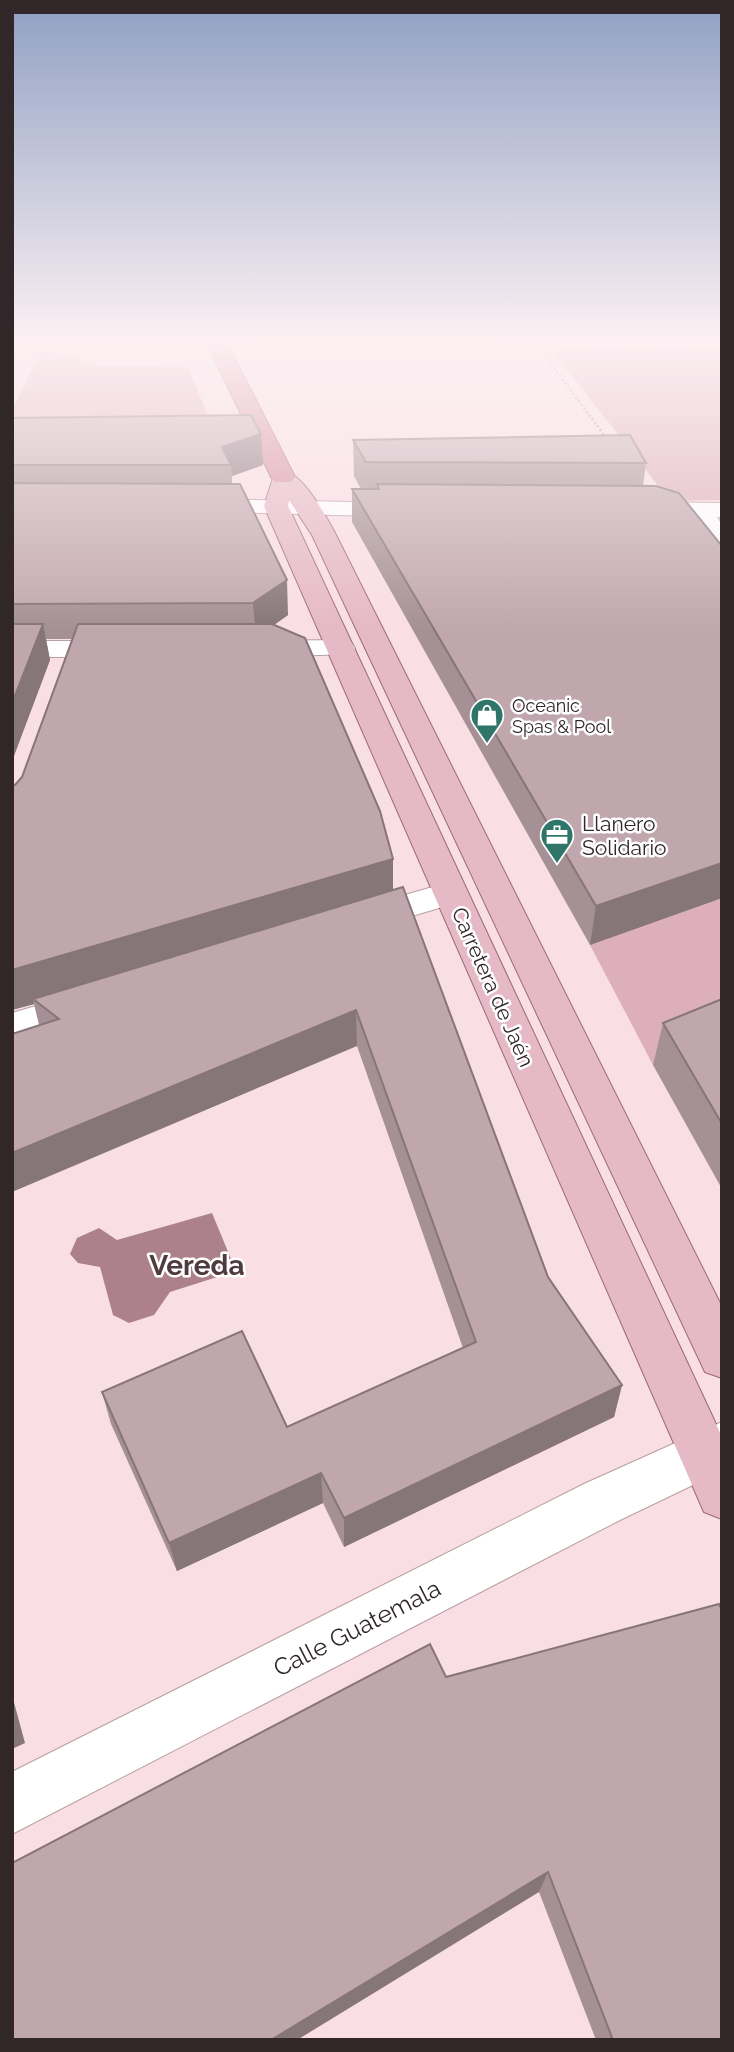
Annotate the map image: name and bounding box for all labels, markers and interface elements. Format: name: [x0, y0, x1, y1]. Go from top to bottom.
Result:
place label: Oceanic Spas & Pool: [512, 695, 611, 737]
shop icon: Oceanic Spas & Pool: [468, 696, 506, 745]
place label: Llanero Solidario: [582, 811, 666, 860]
office icon: Llanero Solidario: [538, 816, 576, 865]
street label: Carretera de Jaén: [447, 903, 539, 1071]
district label: Vereda: [149, 1249, 245, 1282]
street label: Calle Guatemala: [268, 1573, 446, 1683]

